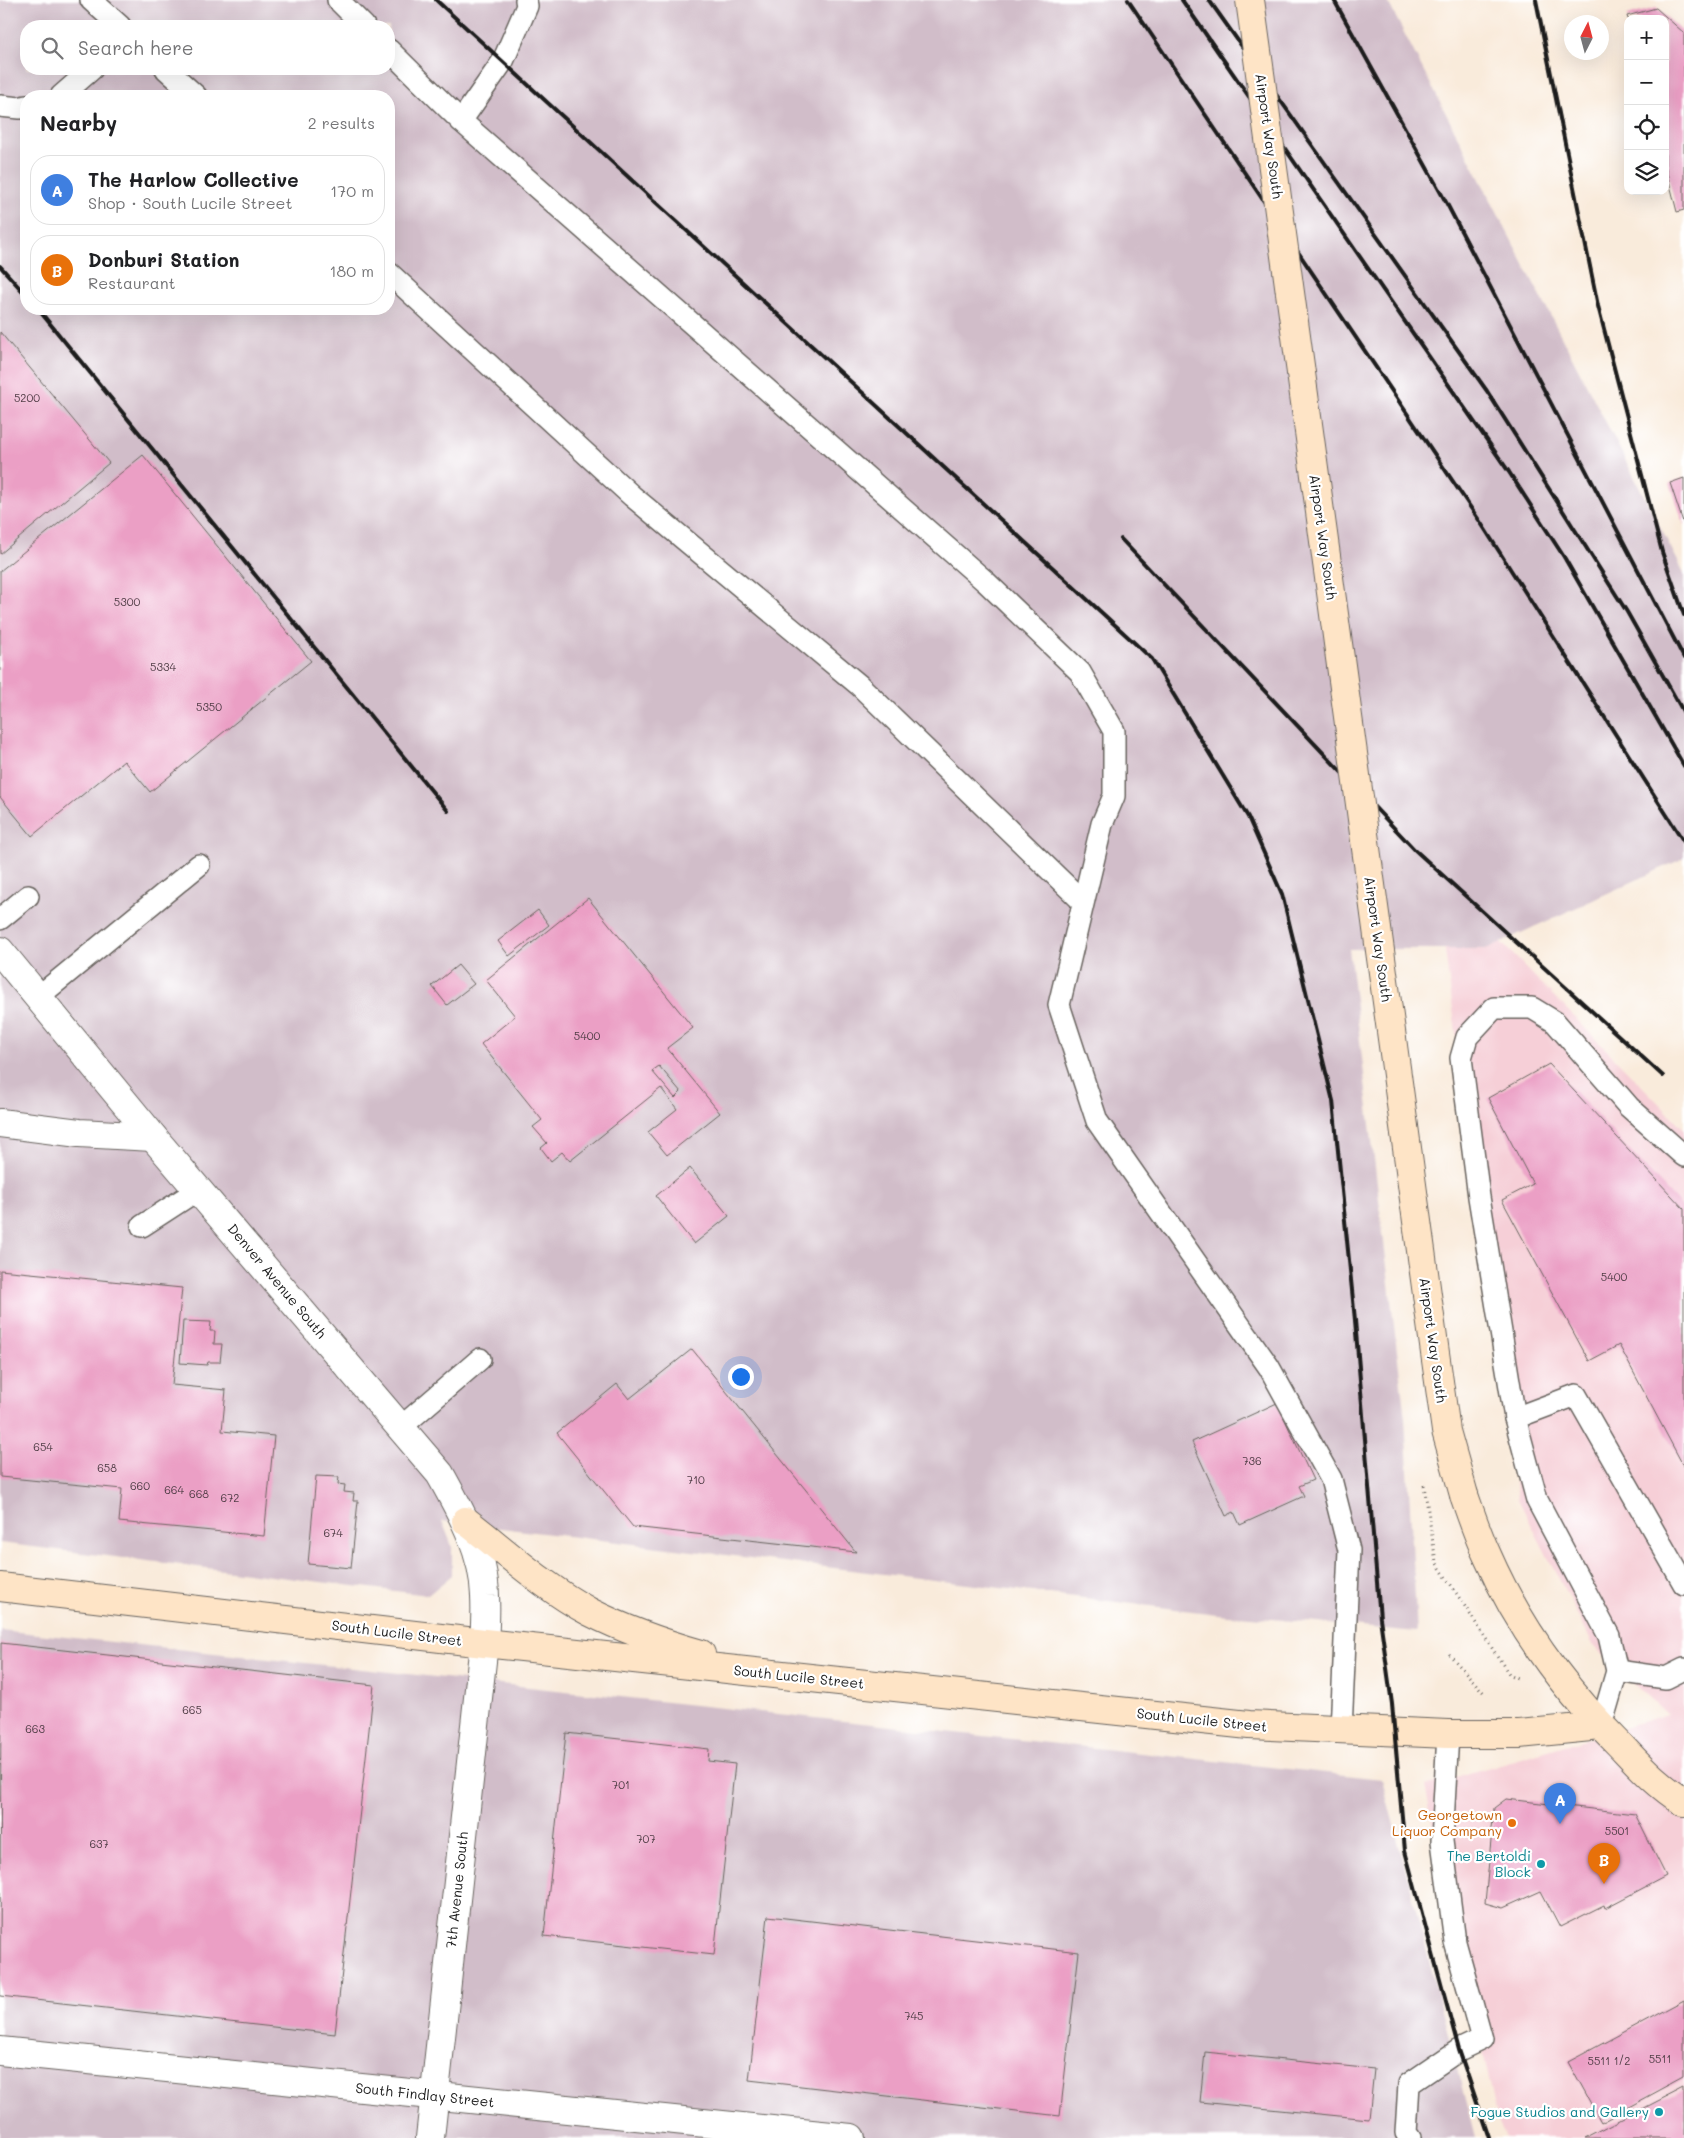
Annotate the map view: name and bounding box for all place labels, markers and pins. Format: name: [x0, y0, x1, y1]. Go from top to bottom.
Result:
pin: A: [1544, 1783, 1576, 1824]
place label: Georgetown Liquor Company: [1392, 1805, 1502, 1840]
marker: Georgetown Liquor Company: [1506, 1817, 1518, 1829]
pin: B: [1588, 1843, 1620, 1884]
place label: The Bertoldi Block: [1447, 1846, 1531, 1881]
marker: The Bertoldi Block: [1535, 1858, 1547, 1870]
place label: Fogue Studios and Gallery: [1471, 2102, 1649, 2121]
marker: Fogue Studios and Gallery: [1653, 2106, 1665, 2118]

